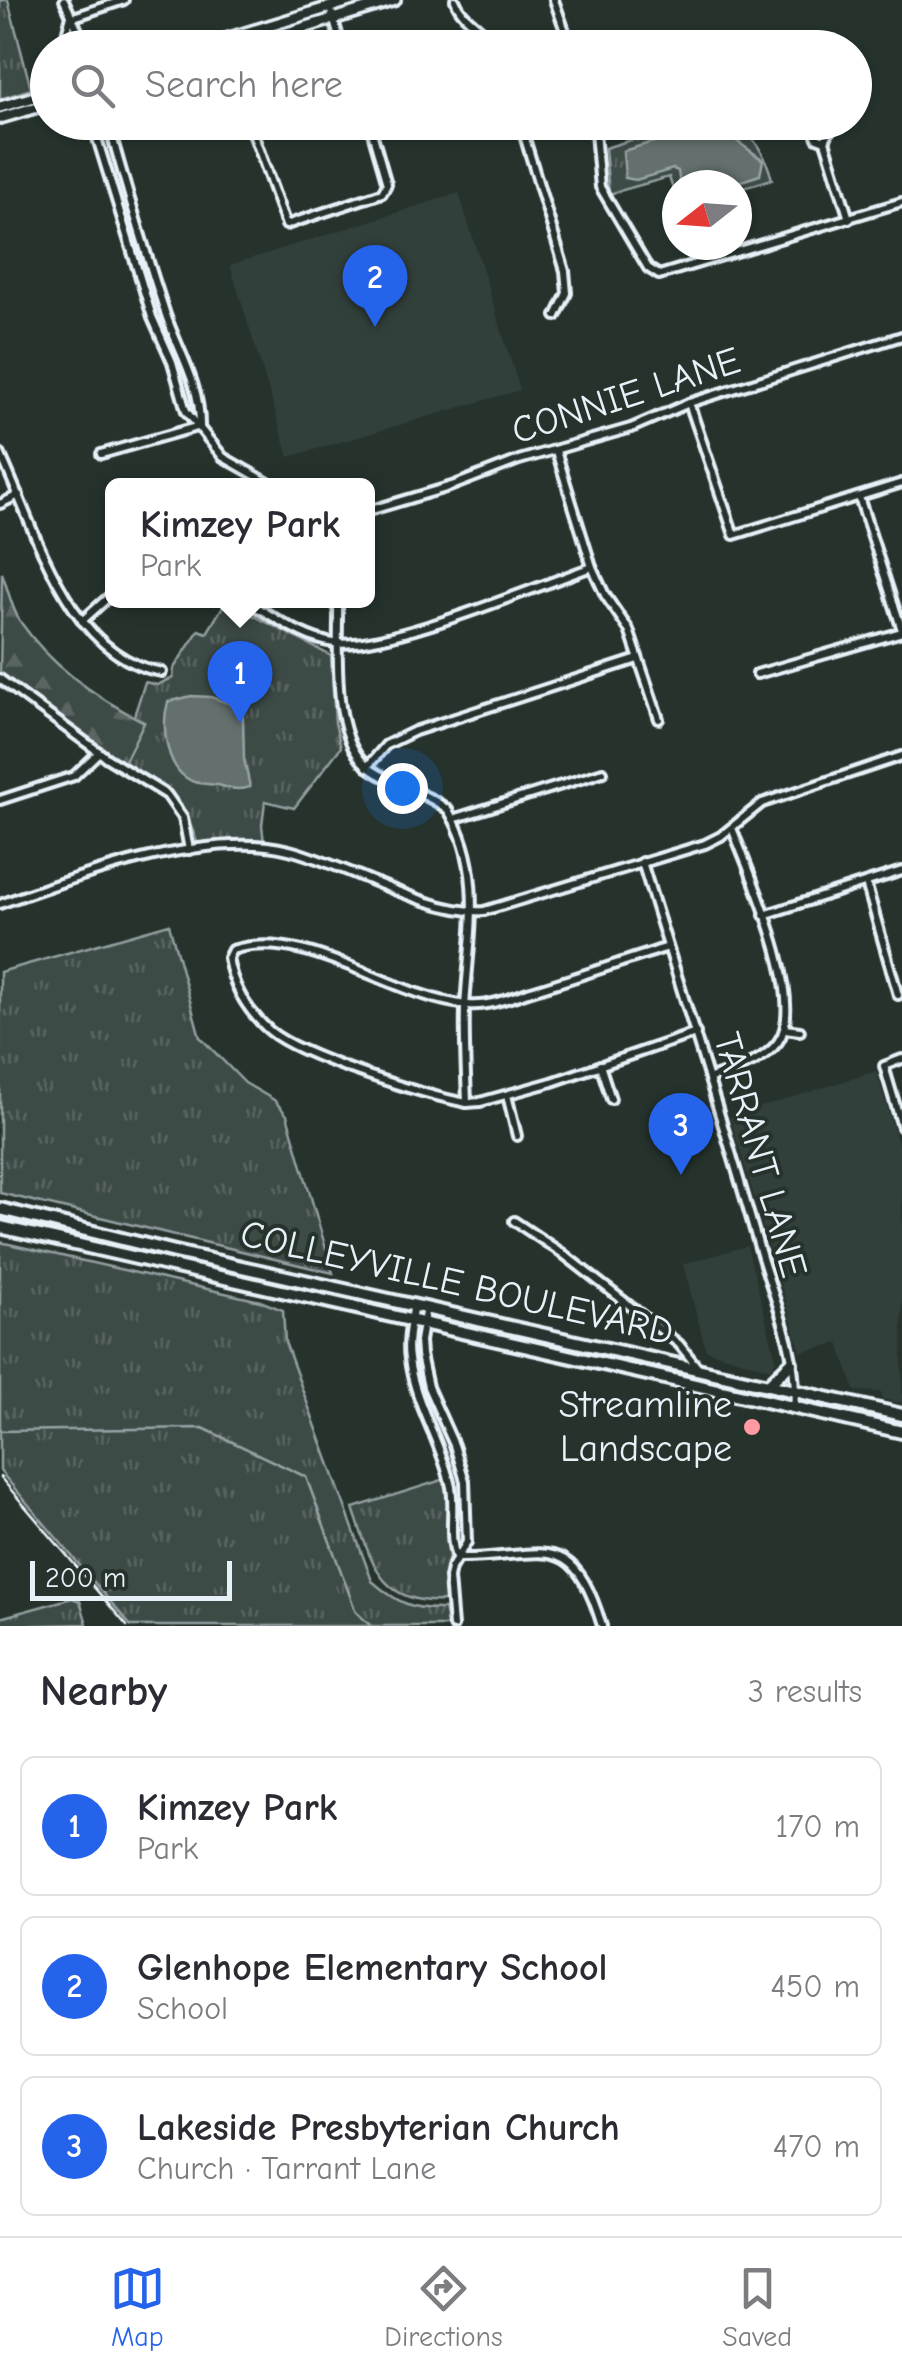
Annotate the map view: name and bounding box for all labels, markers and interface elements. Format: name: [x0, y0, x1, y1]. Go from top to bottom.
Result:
search box: [30, 30, 872, 140]
icon: search: [65, 58, 120, 113]
text: Search here: [145, 63, 343, 107]
north arrow: [662, 170, 752, 260]
pin: 2: [342, 245, 408, 327]
street label: CONNIE LANE: [506, 338, 746, 454]
popup: [105, 478, 375, 608]
text: Kimzey Park: [140, 503, 340, 547]
text: Park: [140, 547, 201, 584]
pin: 1: [208, 640, 272, 723]
your location: [377, 763, 428, 814]
street label: TARRANT LANE: [704, 1028, 816, 1282]
pin: 3: [648, 1092, 714, 1175]
street label: COLLEYVILLE BOULEVARD: [236, 1212, 678, 1354]
place label: Streamline Landscape: [559, 1383, 732, 1471]
marker: Streamline Landscape: [741, 1416, 763, 1438]
scale bar: [30, 1556, 232, 1600]
text: 200 m: [45, 1562, 126, 1594]
text: Nearby: [40, 1667, 167, 1716]
text: 3 results: [748, 1673, 862, 1710]
text: Kimzey Park: [137, 1786, 337, 1830]
text: 1: [68, 1808, 81, 1845]
text: 170 m: [776, 1808, 860, 1845]
text: Park: [137, 1830, 198, 1867]
text: Glenhope Elementary School: [137, 1946, 608, 1990]
text: 2: [67, 1968, 82, 2005]
text: 450 m: [771, 1968, 860, 2005]
text: School: [137, 1990, 228, 2027]
text: Lakeside Presbyterian Church: [137, 2106, 620, 2150]
text: 3: [67, 2128, 82, 2165]
text: 470 m: [773, 2128, 860, 2165]
text: Church · Tarrant Lane: [137, 2150, 436, 2187]
tab: Map: [110, 2261, 165, 2353]
tab: Directions: [384, 2261, 503, 2353]
tab: Saved: [722, 2261, 792, 2353]

